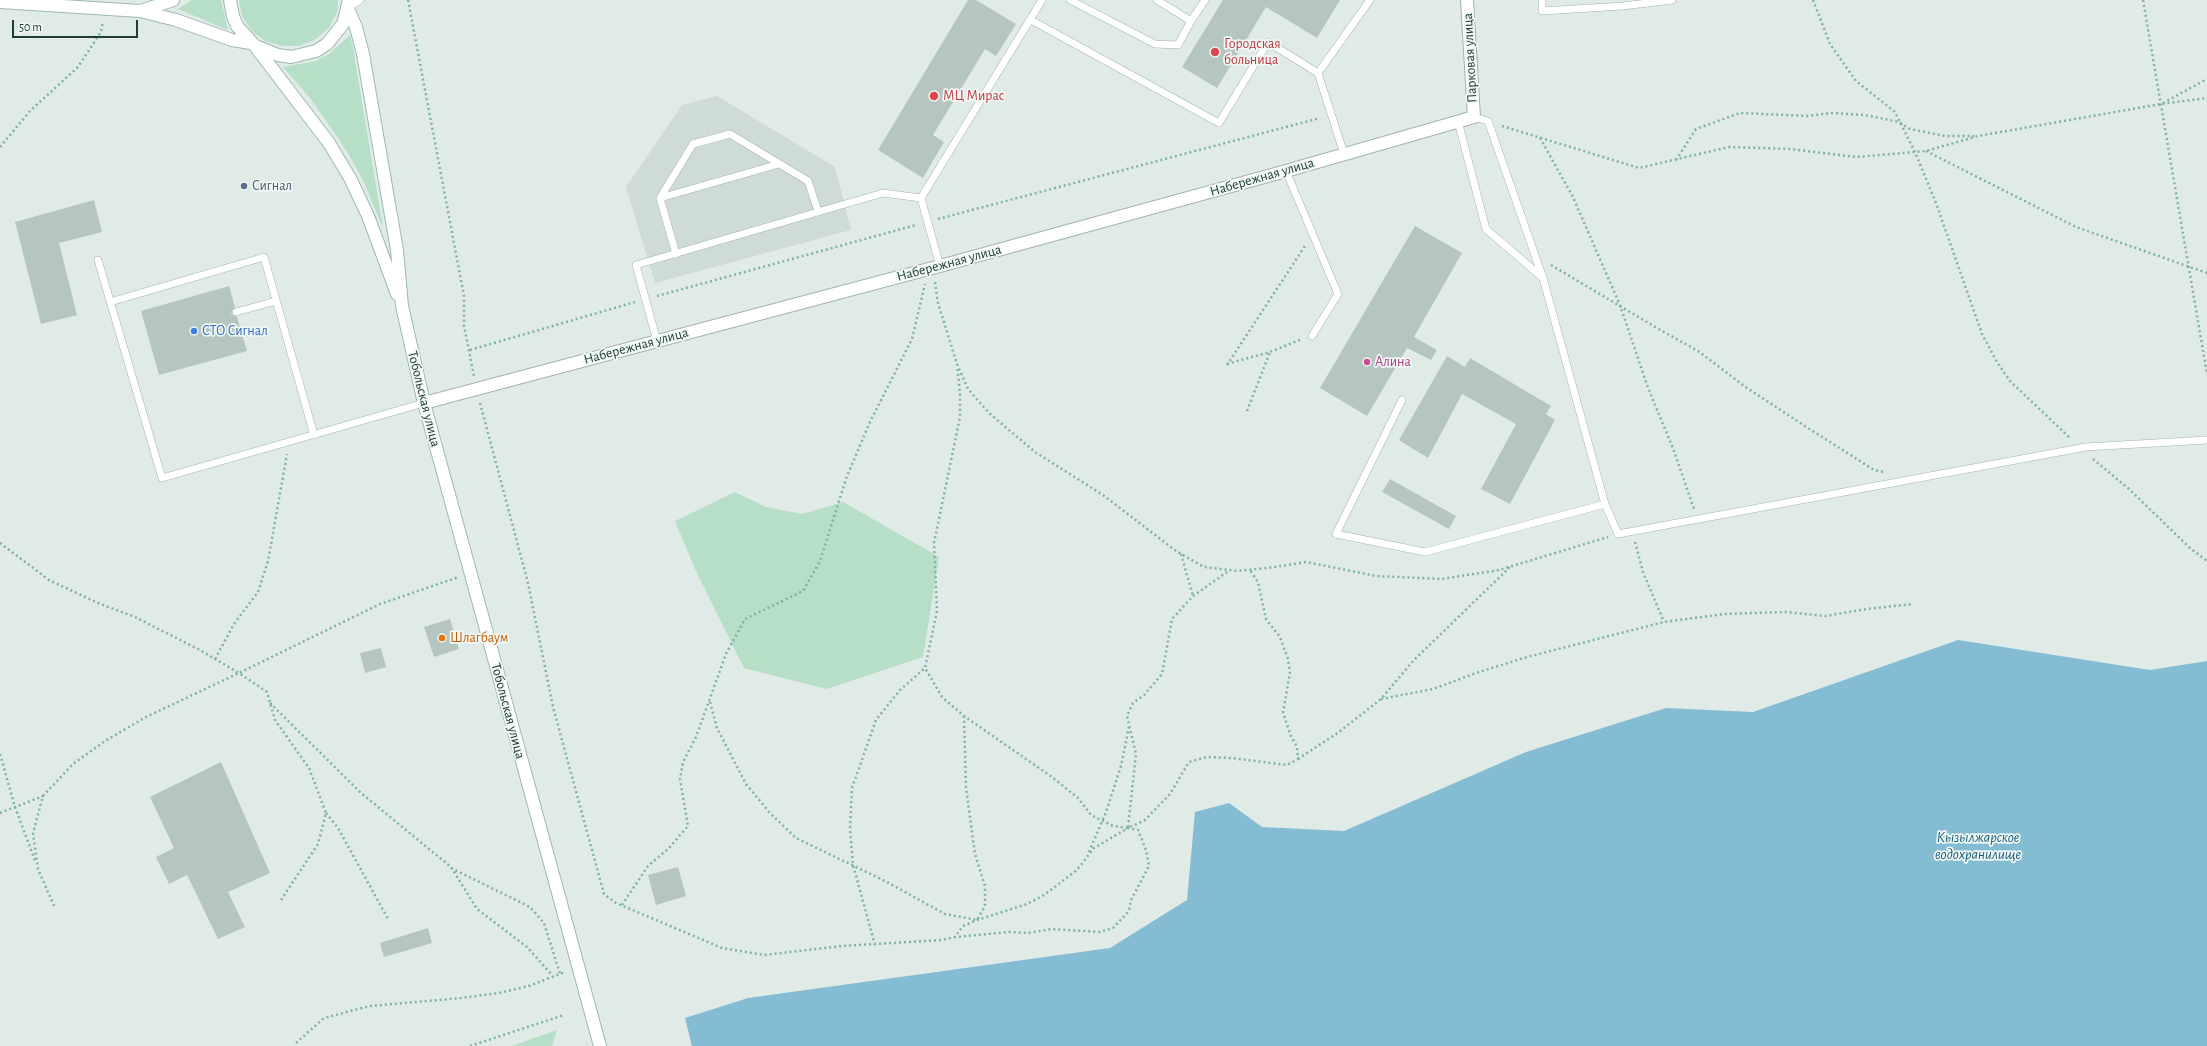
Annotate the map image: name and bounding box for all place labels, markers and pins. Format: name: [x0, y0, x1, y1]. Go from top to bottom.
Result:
place label: Городская больница: [1224, 36, 1281, 68]
marker: Городская больница: [1209, 46, 1221, 58]
place label: МЦ Мирас: [943, 88, 1004, 104]
marker: МЦ Мирас: [928, 90, 940, 102]
place label: Сигнал: [252, 178, 292, 194]
marker: Сигнал: [239, 181, 249, 191]
place label: СТО Сигнал: [202, 323, 268, 339]
marker: СТО Сигнал: [189, 326, 199, 336]
place label: Алина: [1375, 354, 1411, 370]
marker: Алина: [1362, 357, 1372, 367]
place label: Шлагбаум: [450, 630, 508, 646]
marker: Шлагбаум: [437, 633, 447, 643]

